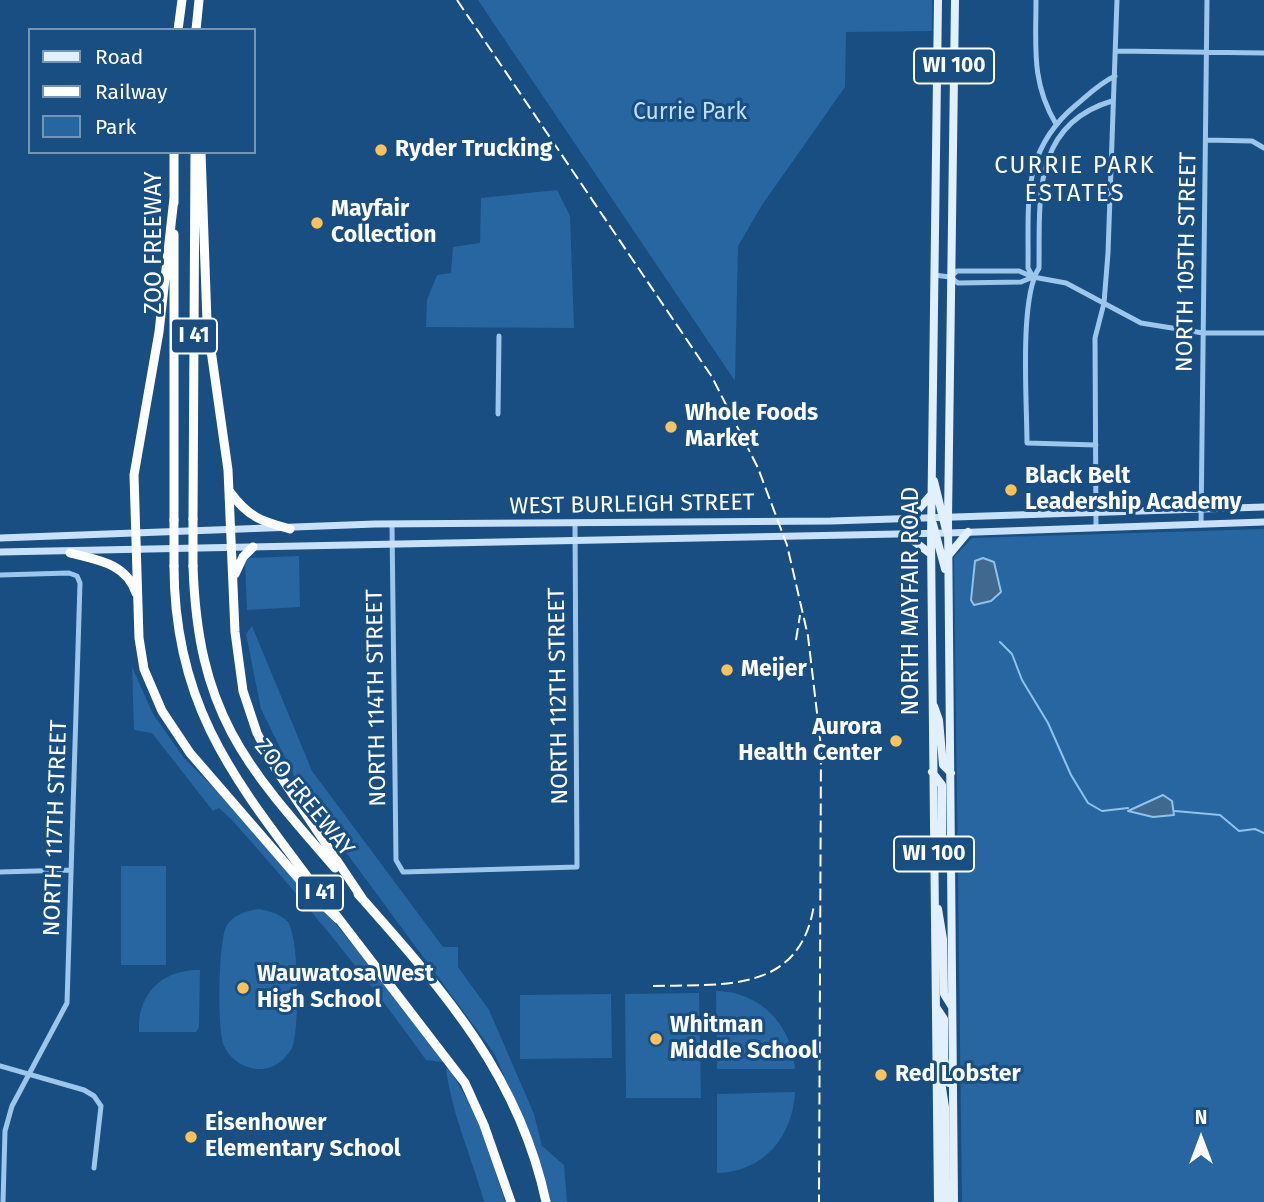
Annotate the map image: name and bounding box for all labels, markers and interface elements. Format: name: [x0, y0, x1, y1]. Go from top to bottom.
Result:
legend: [28, 28, 256, 154]
text: Road: [95, 44, 143, 70]
road number: WI 100: [914, 48, 994, 84]
text: Railway: [95, 79, 167, 105]
park label: Currie Park: [633, 99, 747, 127]
text: Park: [95, 114, 136, 140]
place label: Ryder Trucking: [395, 136, 552, 164]
marker: Ryder Trucking: [373, 142, 389, 158]
district label: CURRIE PARK ESTATES: [996, 152, 1154, 208]
street label: NORTH 105TH STREET: [1171, 152, 1203, 372]
street label: ZOO FREEWAY: [141, 172, 169, 314]
place label: Mayfair Collection: [331, 196, 437, 250]
marker: Mayfair Collection: [309, 215, 325, 231]
road number: I 41: [171, 318, 217, 354]
place label: Whole Foods Market: [685, 400, 818, 454]
marker: Whole Foods Market: [663, 419, 679, 435]
place label: Black Belt Leadership Academy: [1025, 463, 1241, 517]
marker: Black Belt Leadership Academy: [1003, 482, 1019, 498]
street label: NORTH MAYFAIR ROAD: [898, 487, 926, 715]
street label: WEST BURLEIGH STREET: [509, 489, 755, 521]
street label: NORTH 112TH STREET: [543, 587, 575, 805]
street label: NORTH 114TH STREET: [361, 589, 393, 807]
place label: Meijer: [741, 656, 807, 684]
marker: Meijer: [719, 662, 735, 678]
place label: Aurora Health Center: [738, 714, 882, 768]
street label: NORTH 117TH STREET: [38, 719, 74, 937]
marker: Aurora Health Center: [888, 733, 904, 749]
street label: ZOO FREEWAY: [248, 734, 360, 862]
road number: WI 100: [894, 836, 974, 872]
road number: I 41: [297, 876, 343, 910]
place label: Wauwatosa West High School: [257, 961, 434, 1015]
marker: Wauwatosa West High School: [235, 980, 251, 996]
place label: Whitman Middle School: [670, 1012, 818, 1066]
marker: Whitman Middle School: [648, 1031, 664, 1047]
place label: Red Lobster: [895, 1061, 1021, 1089]
marker: Red Lobster: [873, 1067, 889, 1083]
north arrow: [1166, 1104, 1236, 1174]
text: N: [1195, 1106, 1207, 1129]
place label: Eisenhower Elementary School: [205, 1110, 401, 1164]
marker: Eisenhower Elementary School: [183, 1129, 199, 1145]

